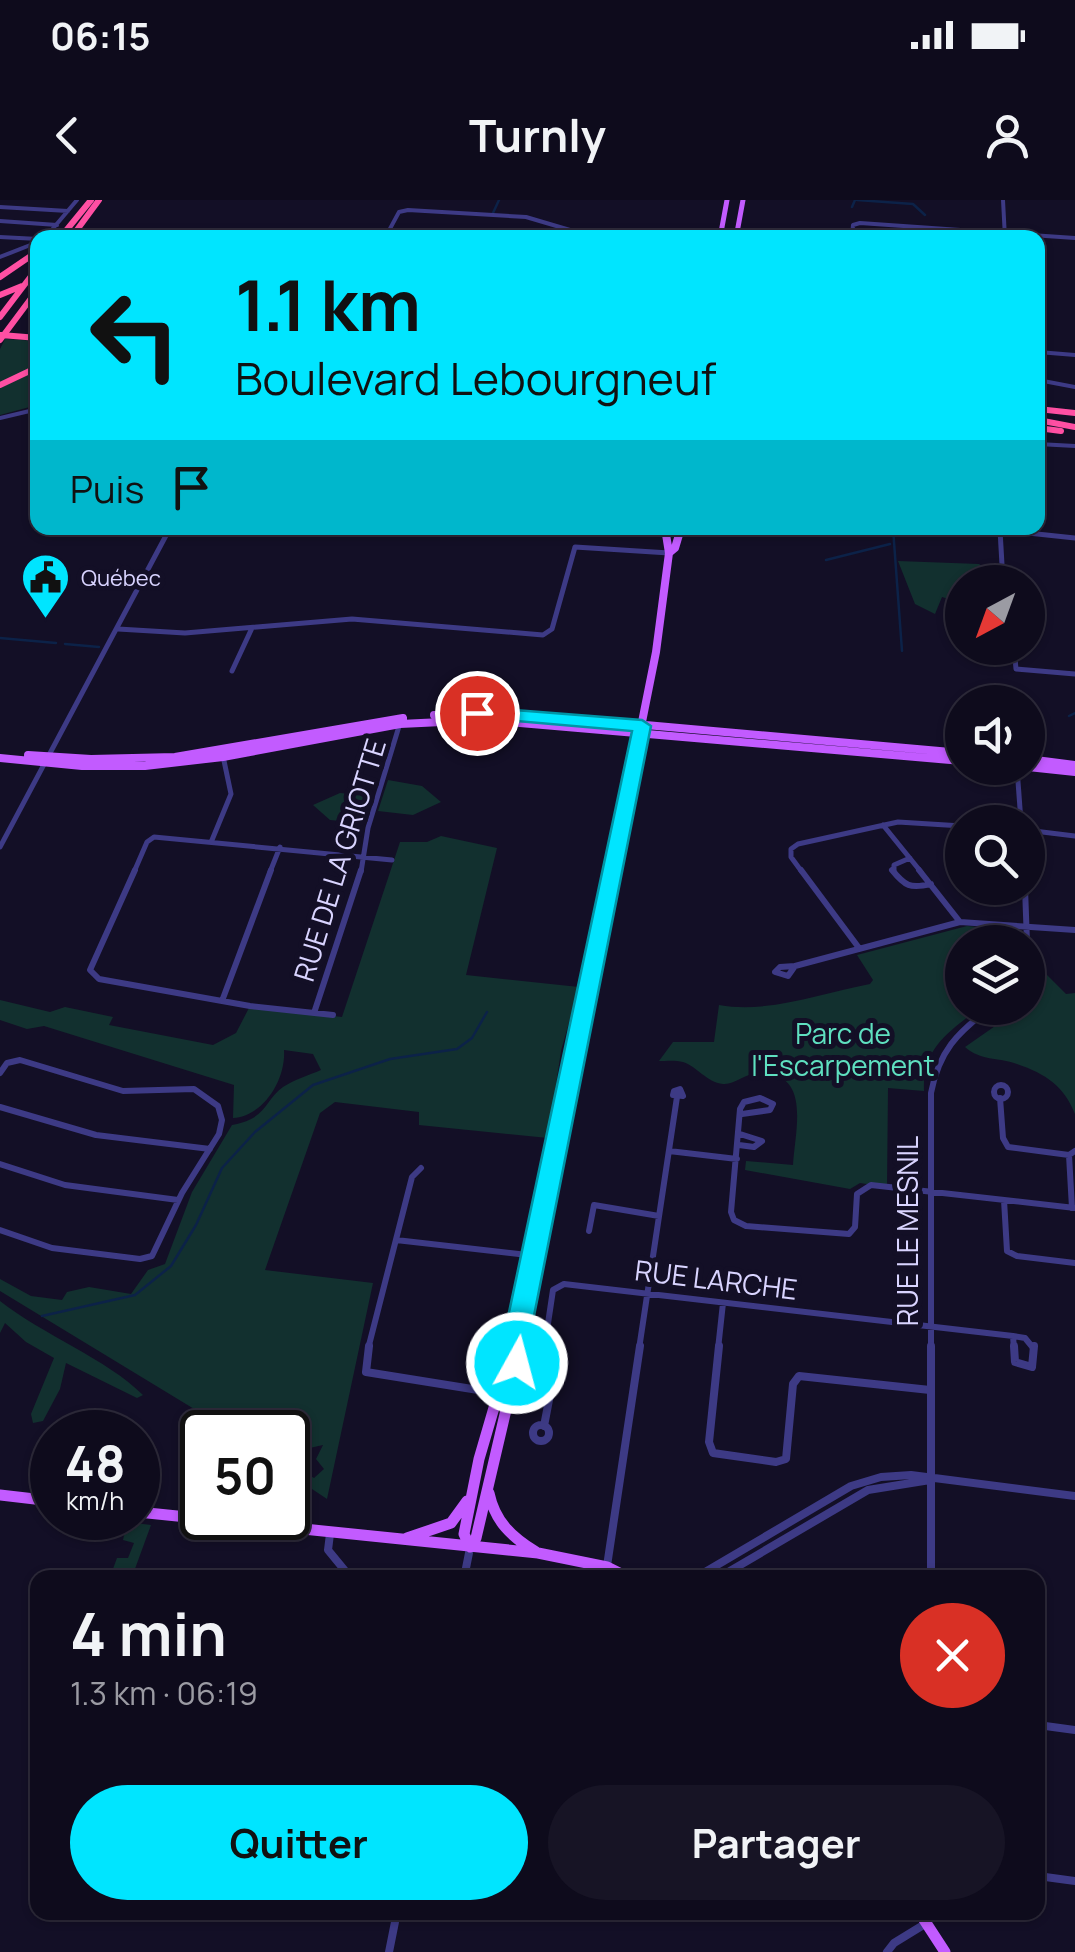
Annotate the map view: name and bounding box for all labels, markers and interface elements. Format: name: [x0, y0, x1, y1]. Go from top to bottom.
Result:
text: 06:15: [50, 9, 151, 61]
text: Turnly: [469, 104, 606, 166]
icon: back: [40, 108, 95, 163]
icon: person: [980, 108, 1035, 163]
text: 1.1 km: [235, 256, 421, 352]
icon: left: [70, 270, 200, 400]
text: Boulevard Lebourgneuf: [235, 347, 717, 409]
icon: arrive: [164, 460, 219, 515]
text: Puis: [70, 462, 144, 514]
public building icon: Québec: [20, 552, 72, 620]
place label: Québec: [81, 563, 161, 593]
north arrow: [945, 565, 1045, 665]
map controls: [945, 565, 1045, 1025]
pin: [435, 671, 520, 756]
button: sound: [945, 685, 1045, 785]
icon: arrive: [450, 686, 505, 741]
street label: RUE DE LA GRIOTTE: [284, 734, 394, 986]
button: search: [945, 805, 1045, 905]
button: layers: [945, 925, 1045, 1025]
park label: Parc de l'Escarpement: [751, 1014, 935, 1084]
street label: RUE LE MESNIL: [888, 1136, 926, 1326]
street label: RUE LARCHE: [633, 1250, 800, 1308]
position arrow: [465, 1311, 569, 1415]
speed limit sign: 50: [180, 1410, 310, 1540]
text: 48: [64, 1429, 126, 1497]
text: km/h: [66, 1483, 124, 1518]
text: 4 min: [70, 1592, 227, 1674]
button: close: [900, 1603, 1005, 1708]
text: 1.3 km · 06:19: [70, 1671, 258, 1715]
button: Quitter: [70, 1785, 528, 1900]
button: Partager: [548, 1785, 1005, 1900]

